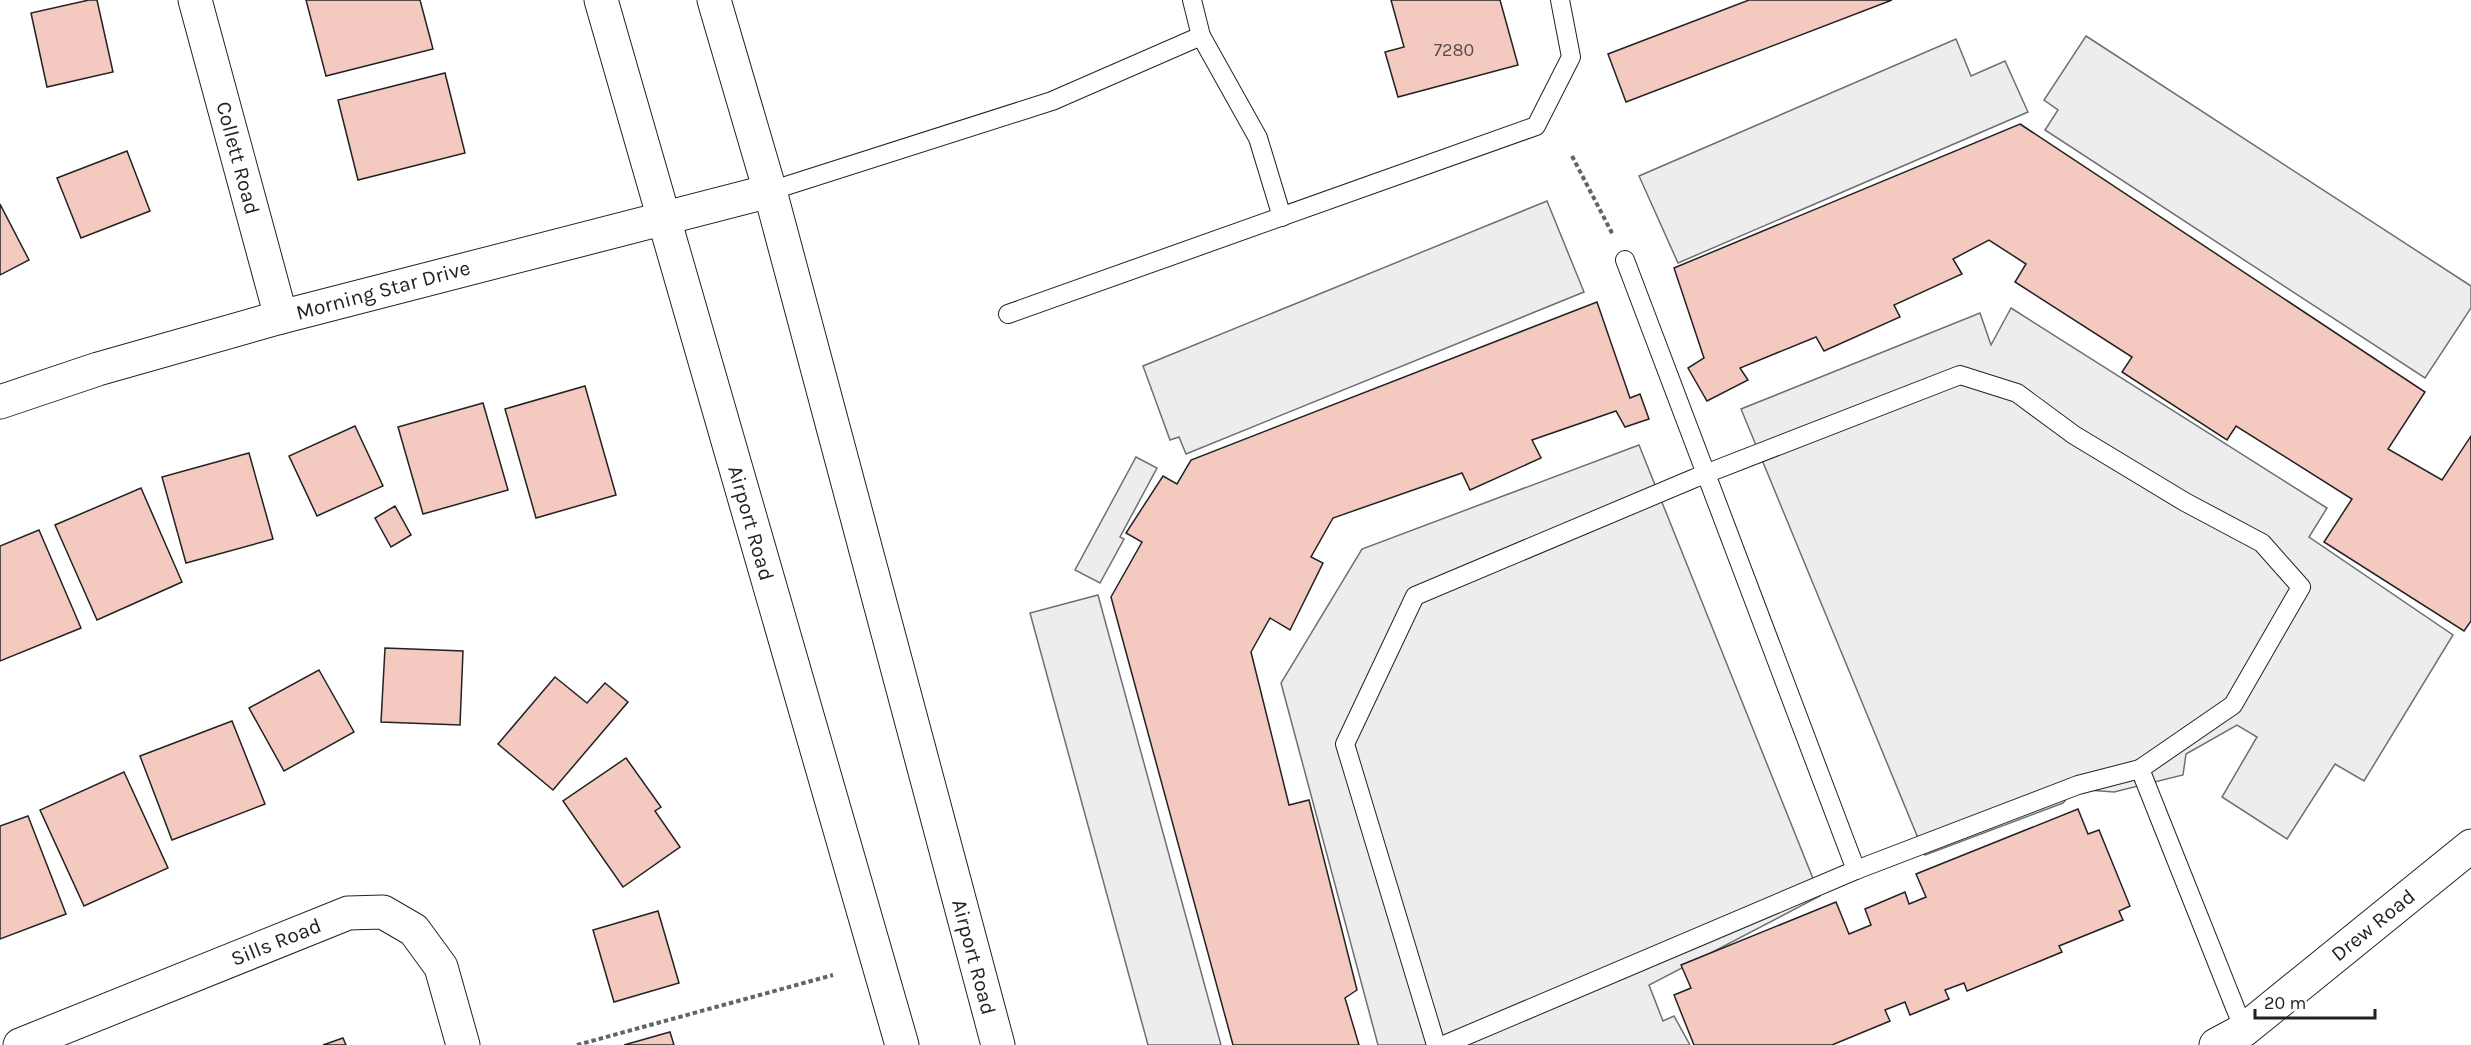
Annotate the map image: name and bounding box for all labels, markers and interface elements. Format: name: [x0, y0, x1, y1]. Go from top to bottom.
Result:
house number: 7280: [1434, 39, 1474, 61]
street label: Collett Road: [211, 99, 265, 217]
street label: Morning Star Drive: [293, 255, 473, 325]
street label: Airport Road: [723, 463, 779, 583]
street label: Drew Road: [2326, 884, 2420, 966]
street label: Airport Road: [947, 897, 1001, 1017]
street label: Sills Road: [227, 913, 325, 971]
scale bar: [2255, 982, 2375, 1020]
text: 20 m: [2264, 992, 2306, 1014]

